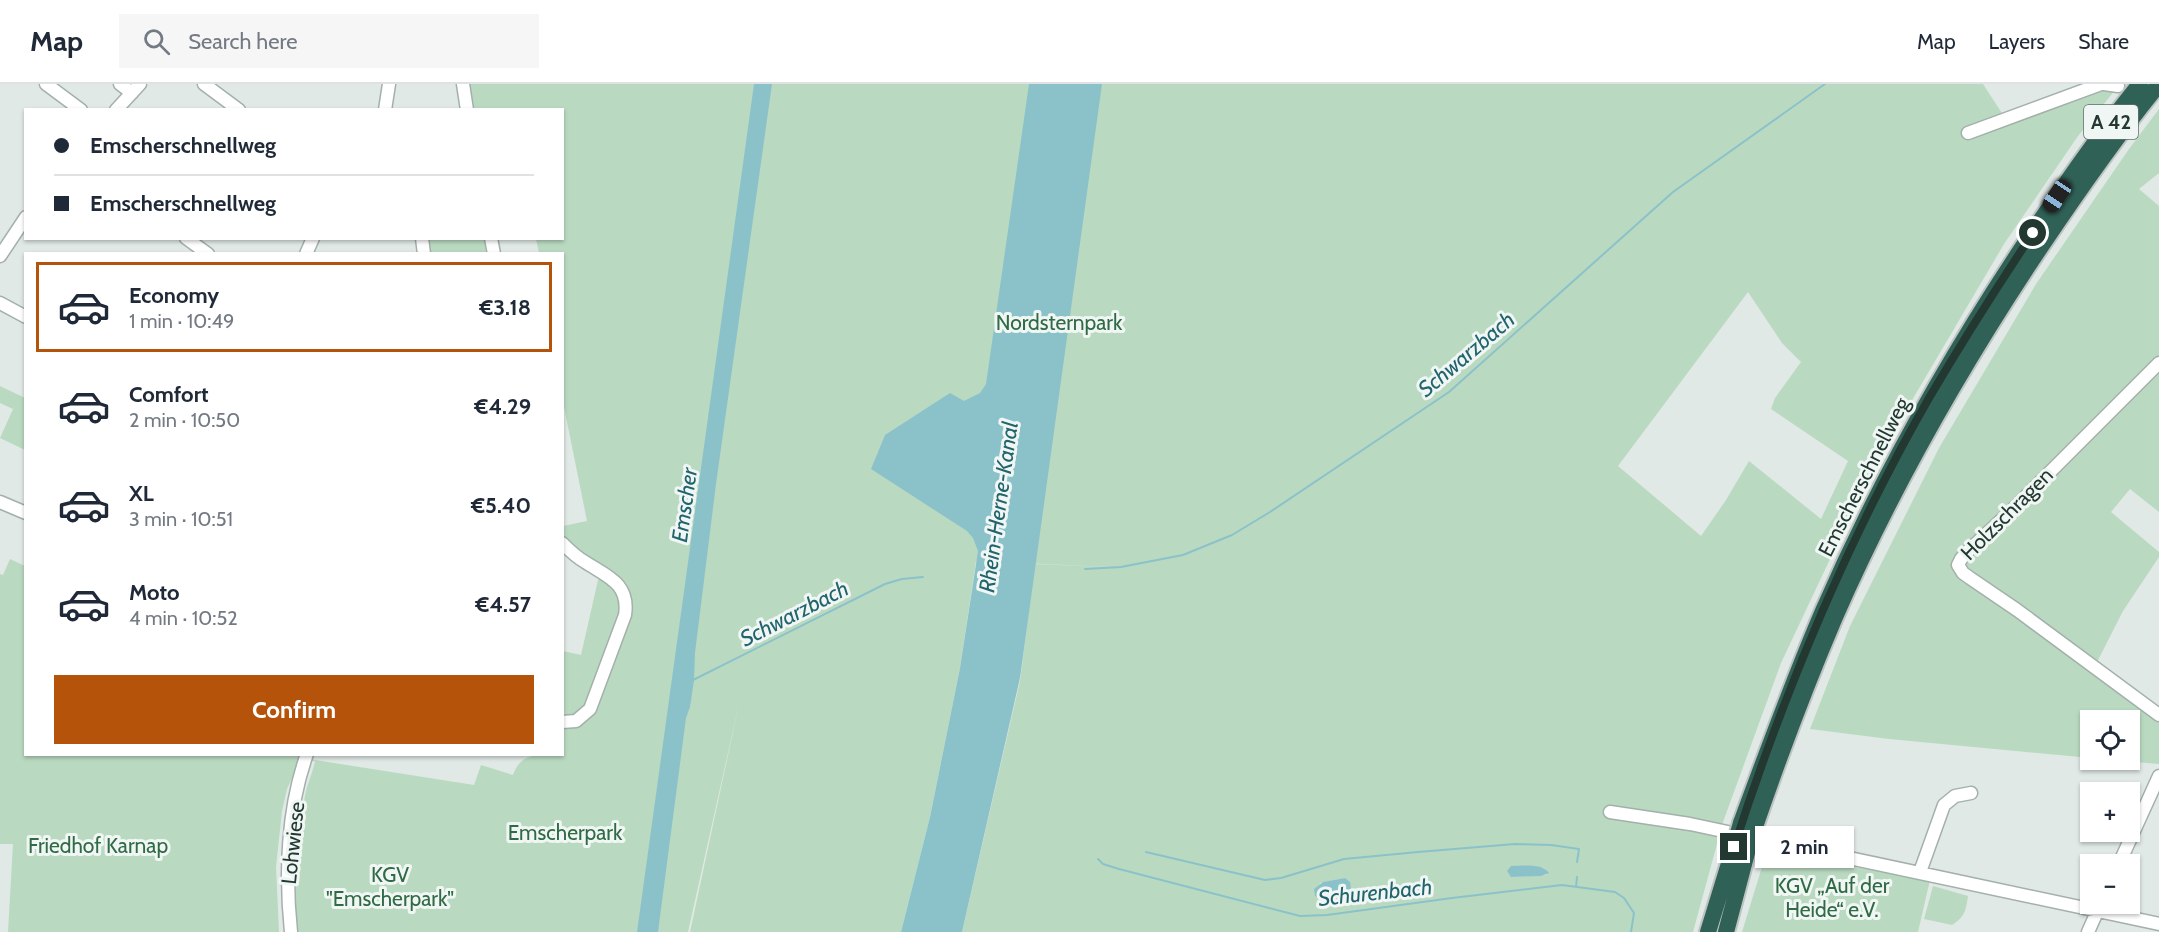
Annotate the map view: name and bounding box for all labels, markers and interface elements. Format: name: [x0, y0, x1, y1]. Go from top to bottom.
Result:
search box: [119, 14, 539, 68]
text: Map: [30, 24, 83, 58]
icon: search: [140, 25, 173, 58]
text: Search here: [188, 28, 297, 55]
text: Map: [1917, 29, 1956, 54]
text: Layers: [1989, 29, 2045, 54]
text: Share: [2078, 29, 2129, 54]
road number: A 42: [2084, 105, 2138, 139]
text: Emscherschnellweg: [90, 132, 276, 159]
car: [2039, 176, 2075, 216]
text: Emscherschnellweg: [90, 190, 276, 217]
route start: [2019, 219, 2046, 246]
icon: car: [57, 280, 111, 334]
text: Economy: [129, 282, 219, 309]
text: €3.18: [479, 294, 531, 321]
water label: Schwarzbach: [1412, 306, 1520, 403]
text: 1 min · 10:49: [129, 309, 234, 333]
park label: Nordsternpark: [996, 310, 1123, 335]
icon: car: [57, 379, 111, 433]
text: Comfort: [129, 381, 208, 408]
text: €4.29: [474, 393, 531, 420]
street label: Emscherschnellweg: [1813, 393, 1915, 560]
text: 2 min · 10:50: [129, 408, 240, 432]
water label: Rhein-Herne-Kanal: [973, 419, 1024, 594]
street label: Holzschragen: [1955, 462, 2058, 565]
water label: Emscher: [666, 465, 703, 544]
icon: car: [57, 478, 111, 532]
text: XL: [129, 480, 154, 507]
text: €5.40: [471, 492, 531, 519]
text: 3 min · 10:51: [129, 507, 233, 531]
water label: Schwarzbach: [736, 575, 853, 652]
icon: car: [57, 577, 111, 631]
text: Moto: [129, 579, 180, 606]
text: €4.57: [475, 591, 531, 618]
text: 4 min · 10:52: [129, 606, 238, 630]
button: Confirm: [54, 675, 534, 744]
map controls: [2080, 710, 2140, 914]
button: locate: [2080, 710, 2140, 770]
button: +: [2080, 782, 2140, 842]
street label: Lohwiese: [276, 800, 309, 886]
park label: Emscherpark: [508, 820, 623, 845]
callout: 2 min: [1755, 826, 1854, 868]
park label: Friedhof Karnap: [28, 833, 168, 858]
route end: [1720, 833, 1747, 860]
text: 2 min: [1780, 835, 1829, 859]
button: −: [2080, 854, 2140, 914]
park label: KGV "Emscherpark": [326, 862, 454, 911]
water label: Schurenbach: [1317, 873, 1433, 912]
park label: KGV „Auf der Heide“ e.V.: [1775, 873, 1890, 922]

